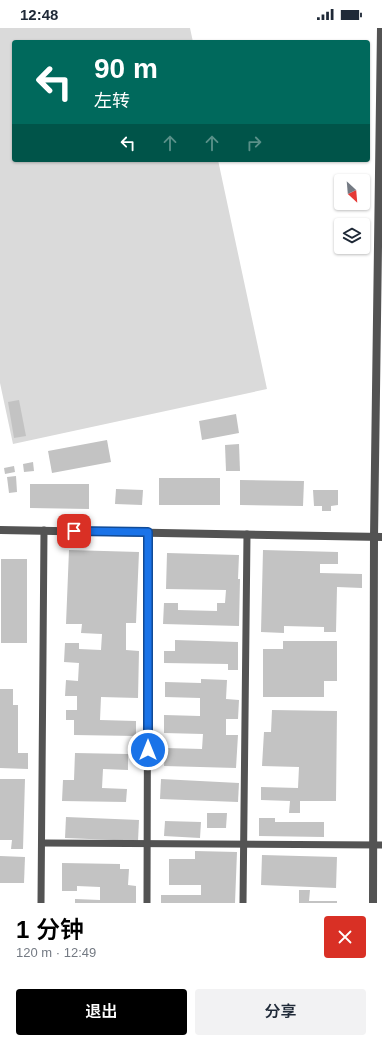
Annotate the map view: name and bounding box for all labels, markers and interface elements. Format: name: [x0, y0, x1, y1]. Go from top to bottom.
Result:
text: 12:48: [20, 6, 58, 23]
text: 90 m: [94, 53, 158, 84]
icon: left: [28, 56, 80, 108]
text: 左转: [94, 91, 130, 111]
icon: left: [117, 132, 139, 154]
icon: ahead: [159, 132, 181, 154]
icon: ahead: [201, 132, 223, 154]
icon: right: [243, 132, 265, 154]
north arrow: [334, 174, 370, 210]
map controls: [334, 174, 370, 254]
button: layers: [334, 218, 370, 254]
pin: [57, 514, 91, 548]
icon: arrive: [63, 520, 85, 542]
position arrow: [127, 729, 169, 771]
text: 1 分钟: [16, 916, 84, 943]
button: close: [324, 916, 366, 958]
text: 120 m · 12:49: [16, 945, 96, 960]
button: 退出: [16, 989, 187, 1035]
button: 分享: [195, 989, 366, 1035]

